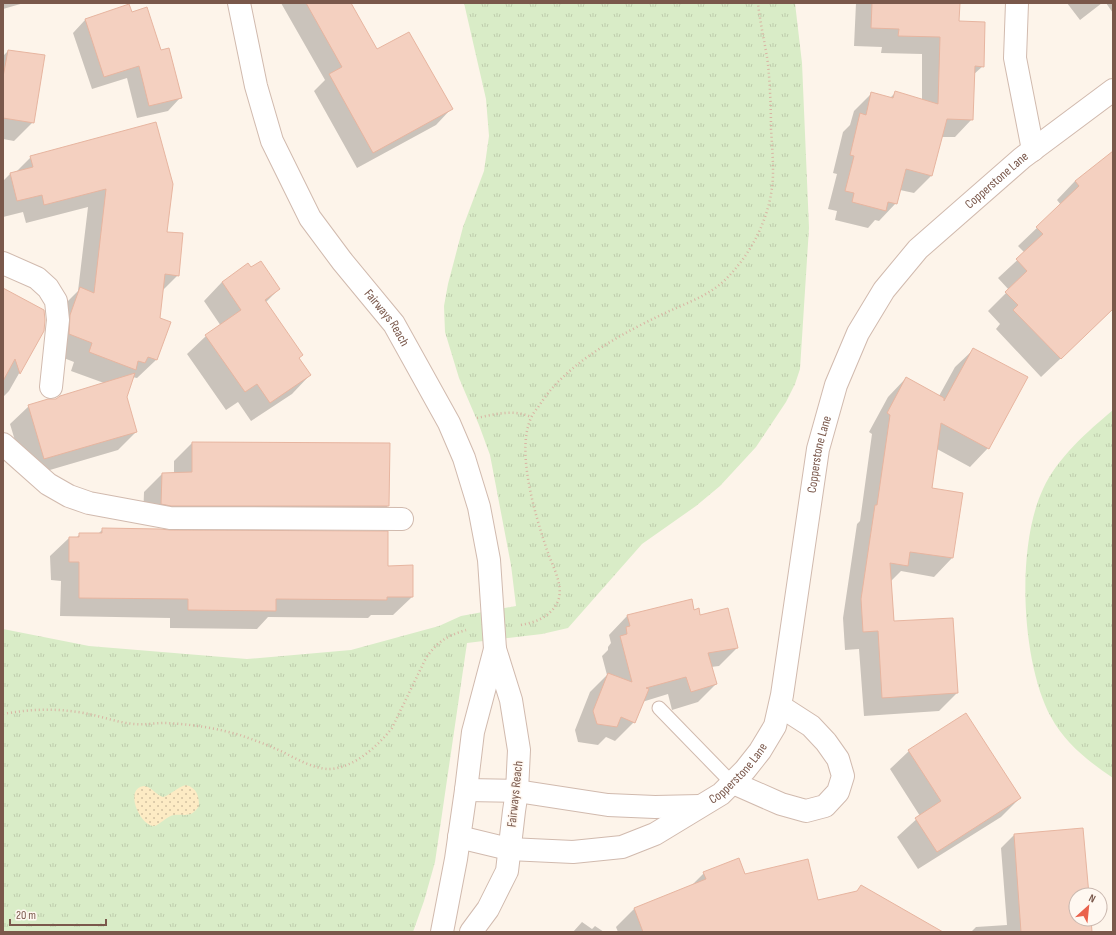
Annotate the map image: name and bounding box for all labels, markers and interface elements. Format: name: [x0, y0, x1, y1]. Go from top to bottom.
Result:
street label: Copperstone Lane: [962, 148, 1031, 212]
street label: Fairways Reach: [361, 286, 413, 349]
street label: Copperstone Lane: [804, 414, 835, 494]
street label: Copperstone Lane: [706, 740, 771, 807]
street label: Fairways Reach: [504, 760, 526, 828]
north arrow: [1068, 887, 1108, 927]
text: N: [1087, 891, 1098, 906]
scale bar: [10, 901, 106, 927]
text: 20 m: [16, 908, 36, 923]

